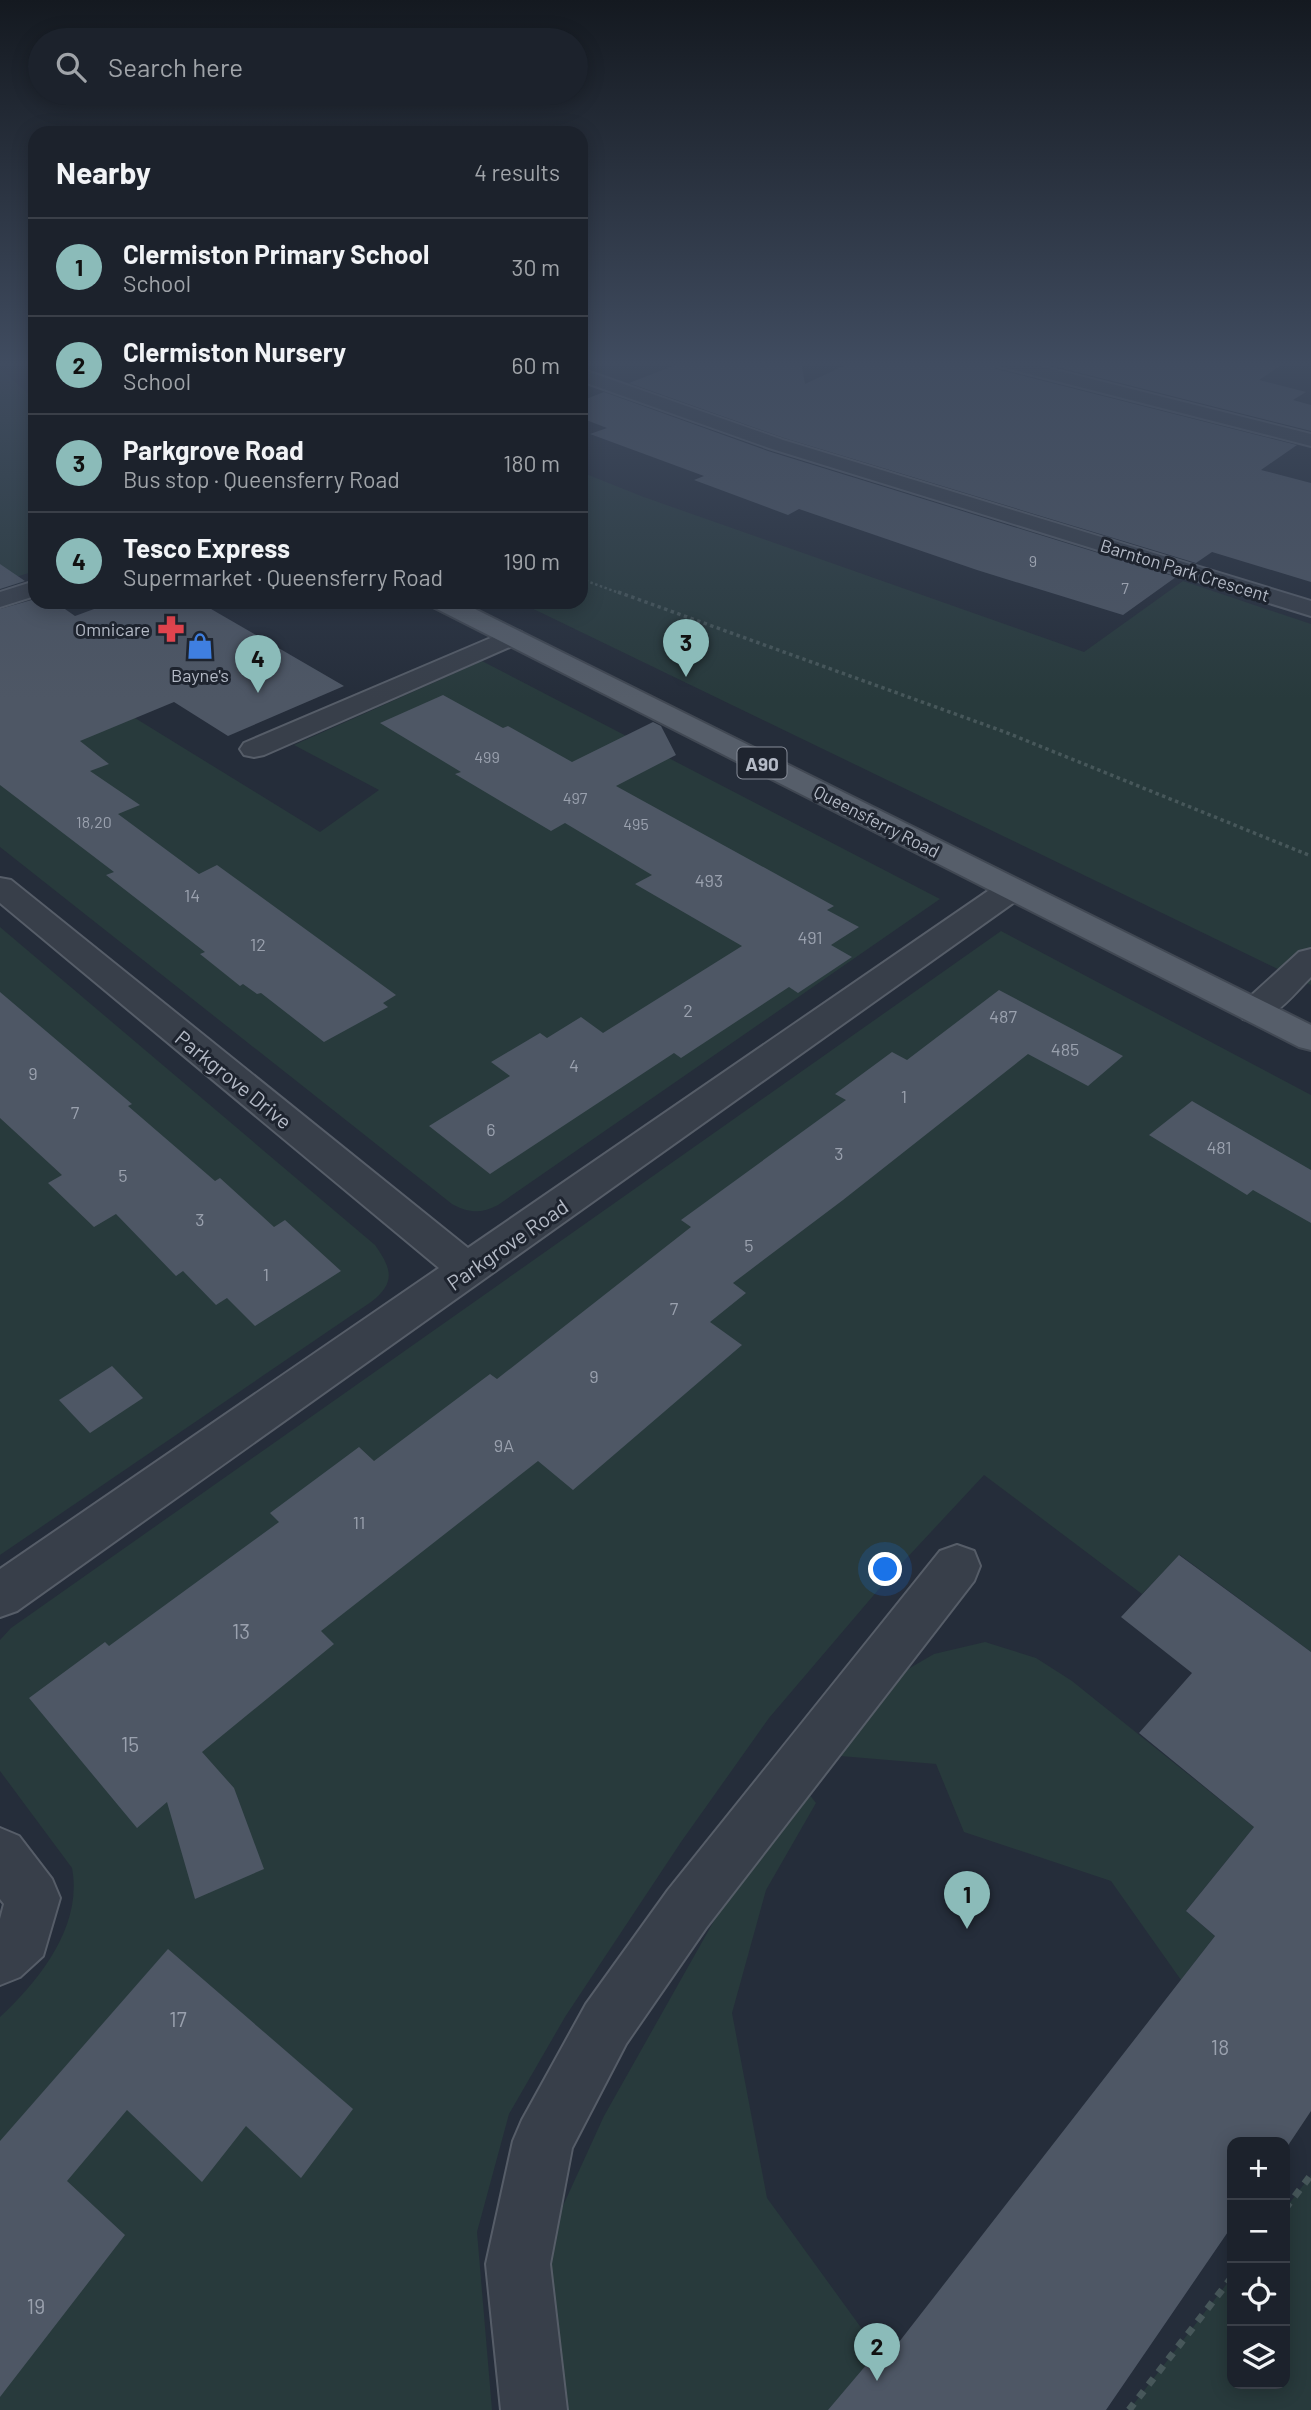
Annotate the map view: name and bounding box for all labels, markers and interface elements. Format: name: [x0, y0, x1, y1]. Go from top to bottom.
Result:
search box: [28, 28, 588, 105]
icon: search: [52, 48, 90, 86]
text: Search here: [108, 51, 243, 82]
text: Nearby: [56, 154, 151, 190]
text: 4 results: [474, 158, 560, 186]
text: Clermiston Primary School: [123, 238, 429, 269]
text: 1: [75, 253, 83, 281]
text: 30 m: [512, 253, 560, 281]
text: School: [123, 269, 191, 297]
text: Clermiston Nursery: [123, 336, 346, 367]
text: 2: [73, 351, 85, 379]
text: 60 m: [512, 351, 560, 379]
text: School: [123, 367, 191, 395]
text: Parkgrove Road: [123, 434, 304, 465]
text: 3: [73, 449, 85, 477]
text: 180 m: [503, 449, 560, 477]
text: Bus stop · Queensferry Road: [123, 465, 400, 493]
text: Tesco Express: [123, 532, 290, 563]
street label: Barnton Park Crescent: [1098, 534, 1272, 606]
text: 4: [72, 547, 86, 575]
text: 190 m: [503, 547, 560, 575]
house number: 9: [1029, 551, 1037, 570]
text: Supermarket · Queensferry Road: [123, 563, 443, 591]
house number: 7: [1121, 578, 1129, 597]
pharmacy icon: Omnicare: [156, 614, 186, 644]
place label: Omnicare: [75, 618, 150, 640]
pin: 3: [663, 619, 709, 677]
shop icon: Bayne's: [185, 631, 215, 661]
pin: 4: [235, 635, 281, 693]
place label: Bayne's: [171, 664, 229, 686]
house number: 499: [474, 747, 500, 766]
road number: A90: [738, 748, 786, 778]
street label: Queensferry Road: [811, 780, 943, 862]
house number: 497: [563, 788, 588, 807]
house number: 18,20: [76, 812, 112, 831]
house number: 495: [623, 814, 649, 833]
house number: 493: [695, 869, 723, 891]
house number: 14: [184, 884, 200, 906]
house number: 491: [797, 926, 823, 948]
house number: 12: [250, 933, 266, 955]
house number: 2: [683, 999, 693, 1021]
house number: 487: [989, 1005, 1017, 1027]
street label: Parkgrove Drive: [171, 1024, 297, 1134]
house number: 485: [1051, 1038, 1079, 1060]
house number: 4: [569, 1054, 579, 1076]
house number: 9: [28, 1062, 38, 1084]
house number: 1: [901, 1085, 907, 1107]
house number: 7: [71, 1101, 80, 1123]
house number: 6: [486, 1118, 496, 1140]
house number: 481: [1206, 1136, 1232, 1158]
house number: 3: [834, 1142, 844, 1164]
house number: 5: [118, 1164, 128, 1186]
street label: Parkgrove Road: [442, 1193, 572, 1295]
house number: 3: [195, 1208, 205, 1230]
house number: 5: [744, 1234, 754, 1256]
house number: 1: [263, 1263, 269, 1285]
house number: 7: [670, 1297, 679, 1319]
house number: 9: [589, 1365, 599, 1387]
house number: 9A: [494, 1434, 514, 1456]
house number: 11: [353, 1511, 365, 1533]
your location: [868, 1552, 902, 1586]
house number: 13: [232, 1618, 250, 1643]
house number: 15: [121, 1731, 139, 1756]
pin: 1: [944, 1871, 990, 1929]
house number: 17: [169, 2006, 187, 2031]
house number: 18: [1211, 2034, 1229, 2059]
map controls: [1227, 2137, 1290, 2389]
button: +: [1227, 2137, 1290, 2200]
button: −: [1227, 2200, 1290, 2263]
button: locate: [1227, 2263, 1290, 2326]
house number: 19: [27, 2293, 45, 2318]
pin: 2: [854, 2323, 900, 2381]
button: layers: [1227, 2326, 1290, 2389]

